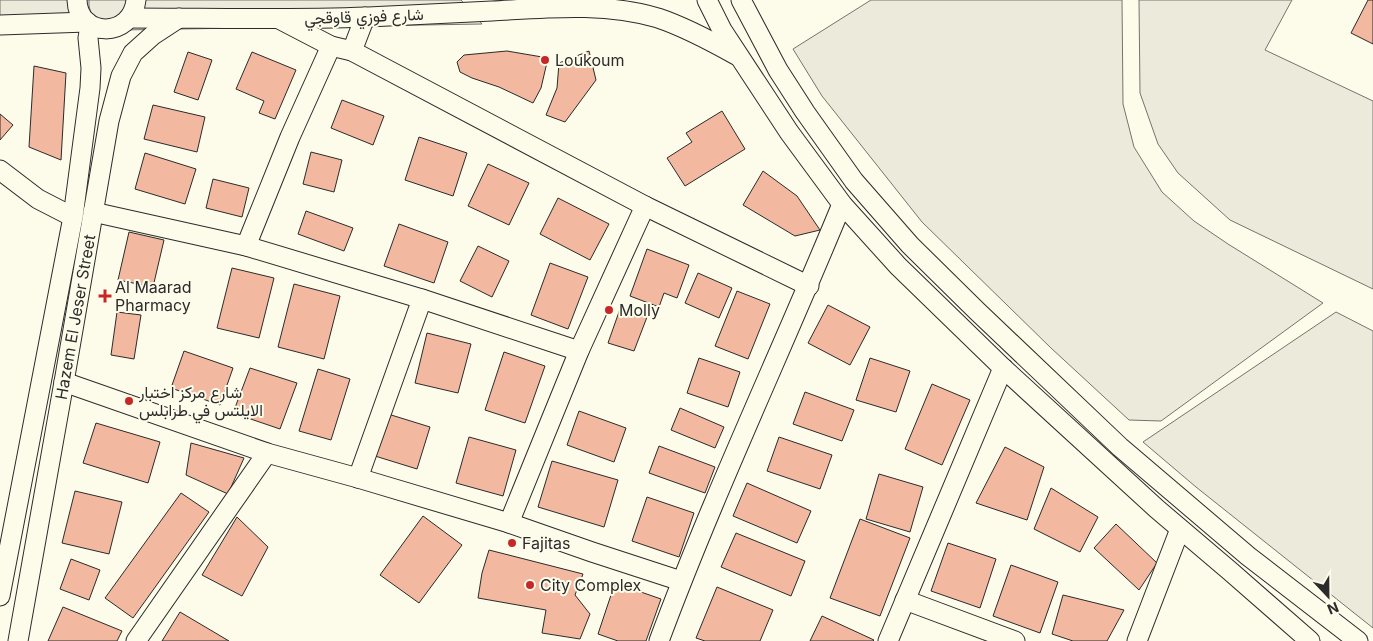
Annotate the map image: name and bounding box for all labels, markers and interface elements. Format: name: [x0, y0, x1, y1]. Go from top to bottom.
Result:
street label: شارع فوزي قاوقجي: [304, 4, 424, 32]
place label: Loukoum: [555, 50, 625, 70]
marker: Loukoum: [539, 54, 551, 66]
street label: Hazem El Jeser Street: [51, 233, 99, 401]
place label: Al Maarad Pharmacy: [115, 277, 192, 315]
marker: Al Maarad Pharmacy: [99, 290, 111, 302]
place label: Molly: [619, 300, 660, 320]
marker: Molly: [603, 304, 615, 316]
place label: شارع مركز اختبار الايلتس في طرابلس: [138, 382, 263, 424]
marker: شارع مركز اختبار الايلتس في طرابلس: [123, 395, 135, 407]
place label: Fajitas: [522, 533, 571, 553]
marker: Fajitas: [506, 537, 518, 549]
north arrow: [1303, 571, 1353, 621]
place label: City Complex: [540, 575, 642, 595]
marker: City Complex: [524, 579, 536, 591]
text: N: [1325, 599, 1341, 618]

